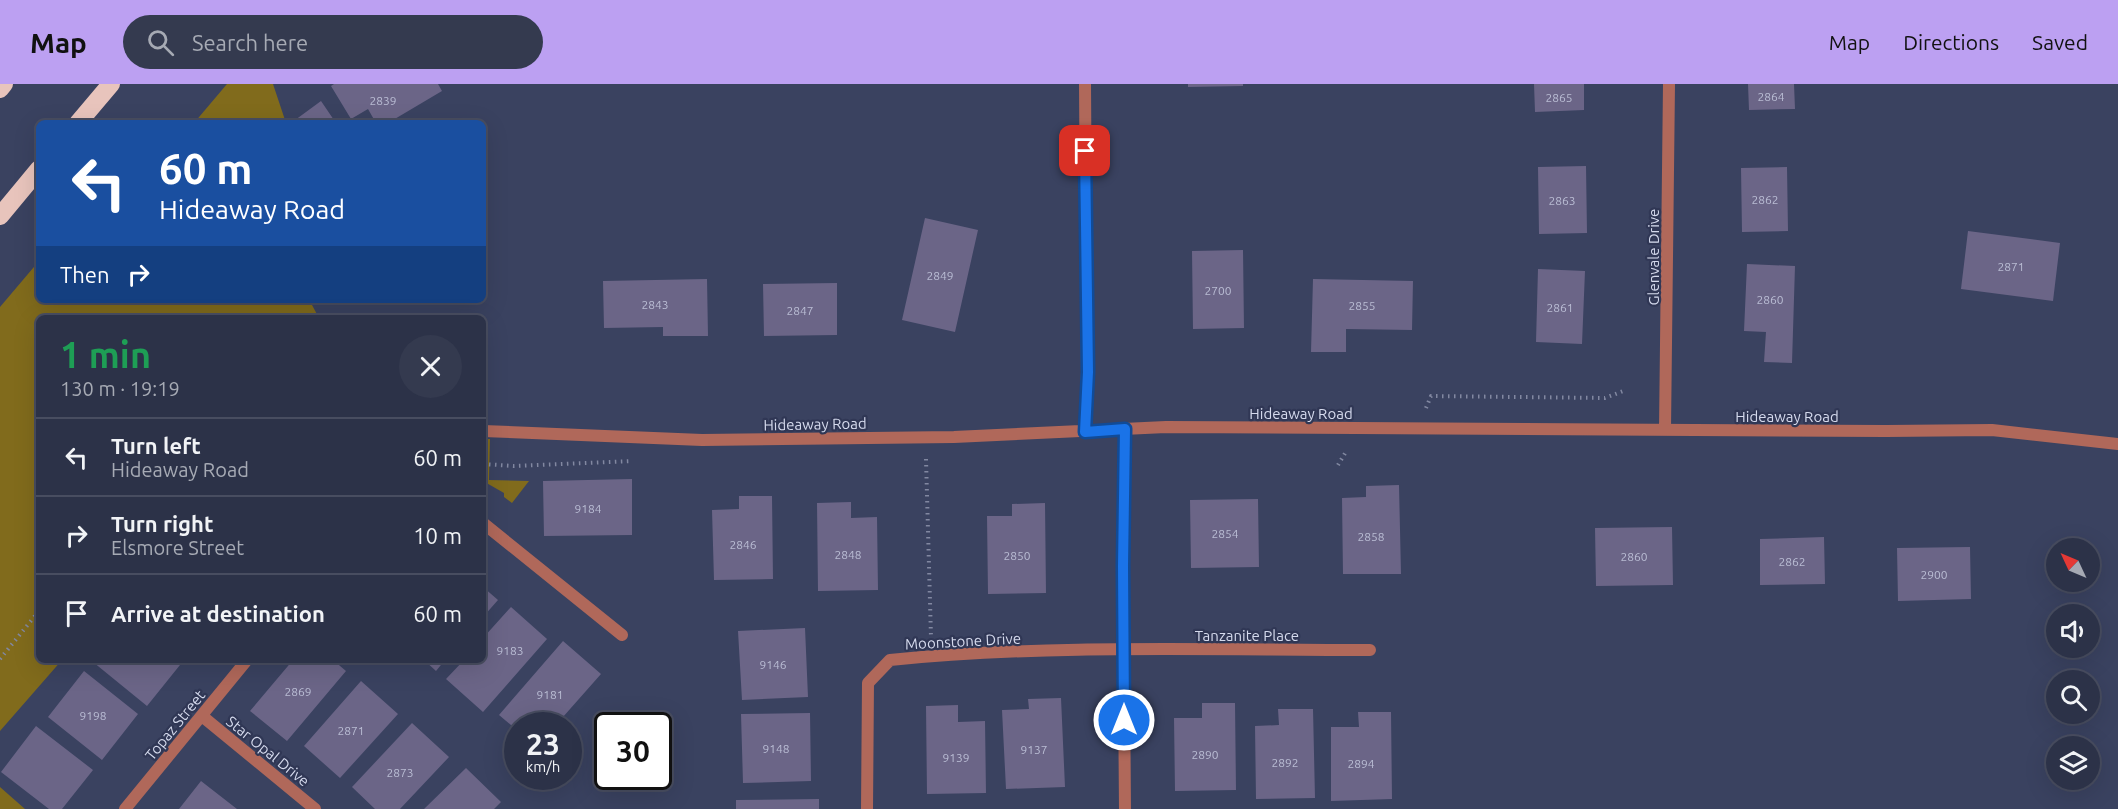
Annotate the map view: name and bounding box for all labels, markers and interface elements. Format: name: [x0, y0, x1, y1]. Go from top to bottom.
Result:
search box: [123, 15, 543, 69]
icon: search: [144, 26, 177, 59]
text: Map: [30, 27, 87, 58]
text: Search here: [192, 30, 308, 55]
text: Map: [1829, 30, 1870, 54]
text: Directions: [1903, 30, 1999, 54]
text: Saved: [2032, 30, 2088, 54]
house number: 2864: [1757, 90, 1785, 103]
house number: 2865: [1545, 91, 1573, 104]
house number: 2839: [369, 94, 397, 107]
pin: [1059, 125, 1110, 176]
icon: arrive: [1068, 134, 1101, 167]
icon: left: [60, 144, 138, 222]
text: 60 m: [159, 145, 253, 192]
house number: 2862: [1751, 193, 1779, 206]
text: Hideaway Road: [159, 194, 345, 224]
house number: 2863: [1548, 194, 1576, 207]
street label: Glenvale Drive: [1645, 209, 1662, 305]
icon: right: [122, 258, 155, 291]
house number: 2871: [1997, 260, 2025, 273]
text: Then: [60, 262, 110, 287]
house number: 2849: [926, 269, 954, 282]
house number: 2700: [1204, 284, 1232, 297]
house number: 2860: [1756, 293, 1784, 306]
house number: 2843: [641, 298, 669, 311]
house number: 2855: [1348, 299, 1376, 312]
house number: 2861: [1546, 301, 1574, 314]
house number: 2847: [786, 304, 814, 317]
text: 1 min: [60, 334, 151, 375]
button: close: [399, 335, 462, 398]
text: 130 m · 19:19: [60, 377, 180, 400]
street label: Hideaway Road: [1249, 405, 1353, 422]
street label: Hideaway Road: [1735, 408, 1839, 425]
street label: Hideaway Road: [763, 415, 867, 433]
text: Turn left: [111, 433, 201, 458]
icon: left: [60, 441, 93, 474]
text: 60 m: [413, 445, 462, 470]
text: Hideaway Road: [111, 458, 249, 481]
house number: 9184: [574, 502, 602, 515]
text: Turn right: [111, 511, 213, 536]
icon: right: [60, 519, 93, 552]
text: 10 m: [413, 523, 462, 548]
house number: 2854: [1211, 527, 1239, 540]
house number: 2858: [1357, 530, 1385, 543]
text: Elsmore Street: [111, 536, 244, 559]
house number: 2846: [729, 538, 757, 551]
north arrow: [2046, 538, 2100, 592]
map controls: [2046, 538, 2100, 790]
house number: 2848: [834, 548, 862, 561]
house number: 2850: [1003, 549, 1031, 562]
house number: 2860: [1620, 550, 1648, 563]
house number: 2862: [1778, 555, 1806, 568]
house number: 2900: [1920, 568, 1948, 581]
icon: arrive: [60, 597, 93, 630]
text: Arrive at destination: [111, 601, 325, 626]
text: 60 m: [413, 601, 462, 626]
button: sound: [2046, 604, 2100, 658]
street label: Tanzanite Place: [1195, 627, 1299, 644]
street label: Moonstone Drive: [905, 629, 1021, 653]
house number: 9183: [496, 644, 524, 657]
house number: 9146: [759, 658, 787, 671]
button: search: [2046, 670, 2100, 724]
house number: 2869: [284, 685, 312, 698]
street label: Topaz Street: [142, 687, 208, 763]
house number: 9181: [536, 688, 564, 701]
position arrow: [1092, 688, 1156, 752]
house number: 9198: [79, 709, 107, 722]
street label: Star Opal Drive: [223, 712, 313, 790]
speed limit sign: 30: [594, 712, 672, 790]
house number: 2871: [337, 724, 365, 737]
text: 23: [526, 727, 560, 761]
button: layers: [2046, 736, 2100, 790]
house number: 9148: [762, 742, 790, 755]
house number: 9137: [1020, 743, 1048, 756]
house number: 2890: [1191, 748, 1219, 761]
house number: 9139: [942, 751, 970, 764]
house number: 2892: [1271, 756, 1299, 769]
house number: 2894: [1347, 757, 1375, 770]
text: km/h: [526, 758, 560, 775]
house number: 2873: [386, 766, 414, 779]

